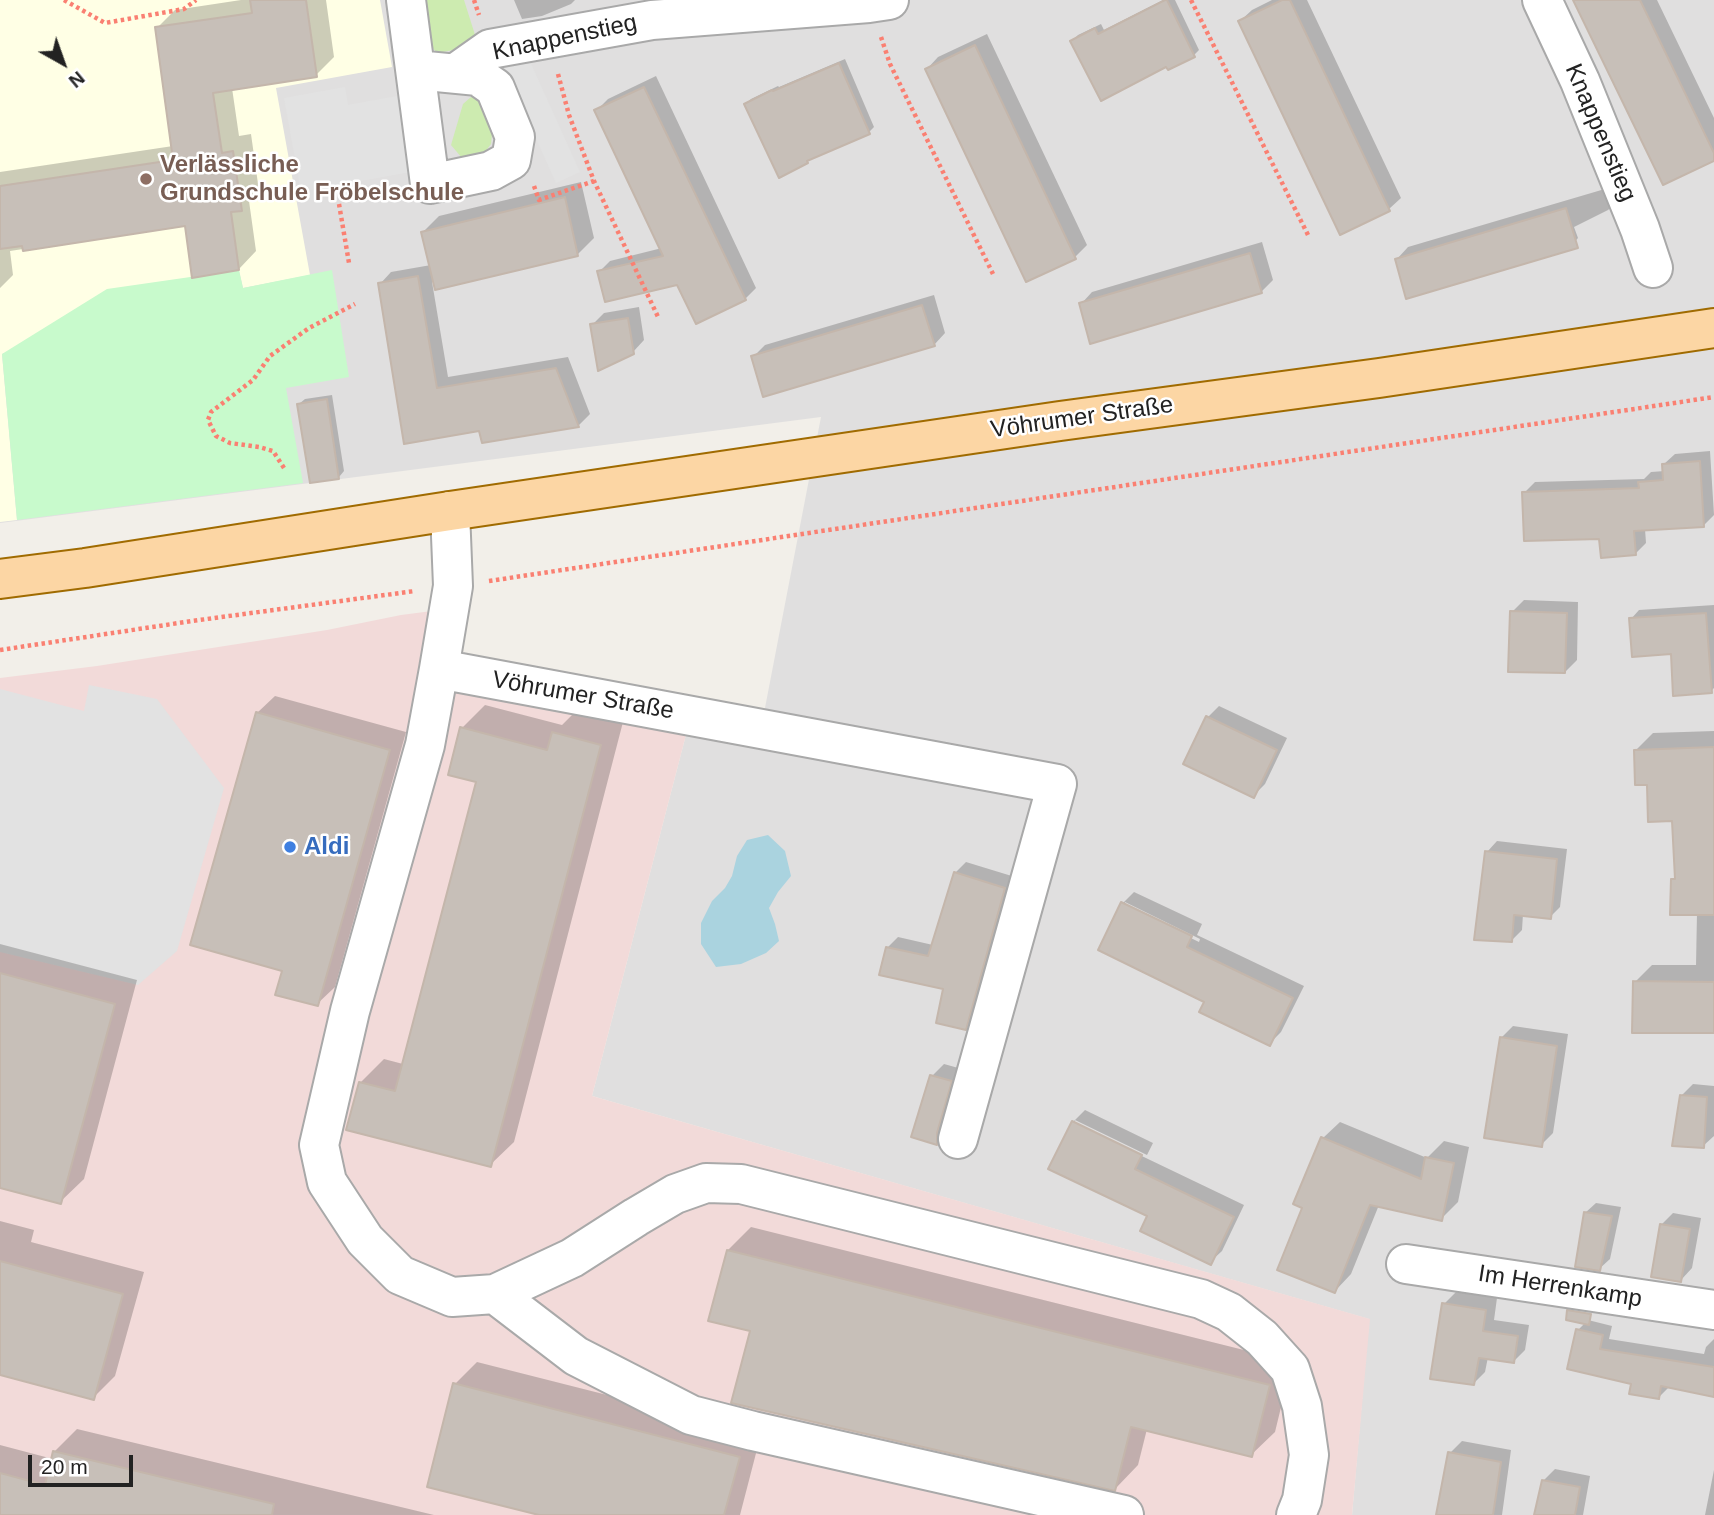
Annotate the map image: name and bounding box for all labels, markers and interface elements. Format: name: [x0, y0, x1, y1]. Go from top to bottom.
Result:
street label: Knappenstieg: [490, 9, 640, 67]
north arrow: [28, 28, 98, 98]
street label: Knappenstieg: [1558, 60, 1642, 206]
text: N: [65, 67, 89, 92]
place label: Verlässliche Grundschule Fröbelschule: [160, 151, 464, 207]
marker: Verlässliche Grundschule Fröbelschule: [138, 171, 154, 187]
street label: Vöhrumer Straße: [989, 391, 1175, 445]
street label: Vöhrumer Straße: [490, 666, 676, 726]
place label: Aldi: [304, 833, 349, 861]
marker: Aldi: [282, 839, 298, 855]
street label: Im Herrenkamp: [1476, 1260, 1644, 1314]
scale bar: [32, 1442, 136, 1486]
text: 20 m: [41, 1455, 88, 1478]

